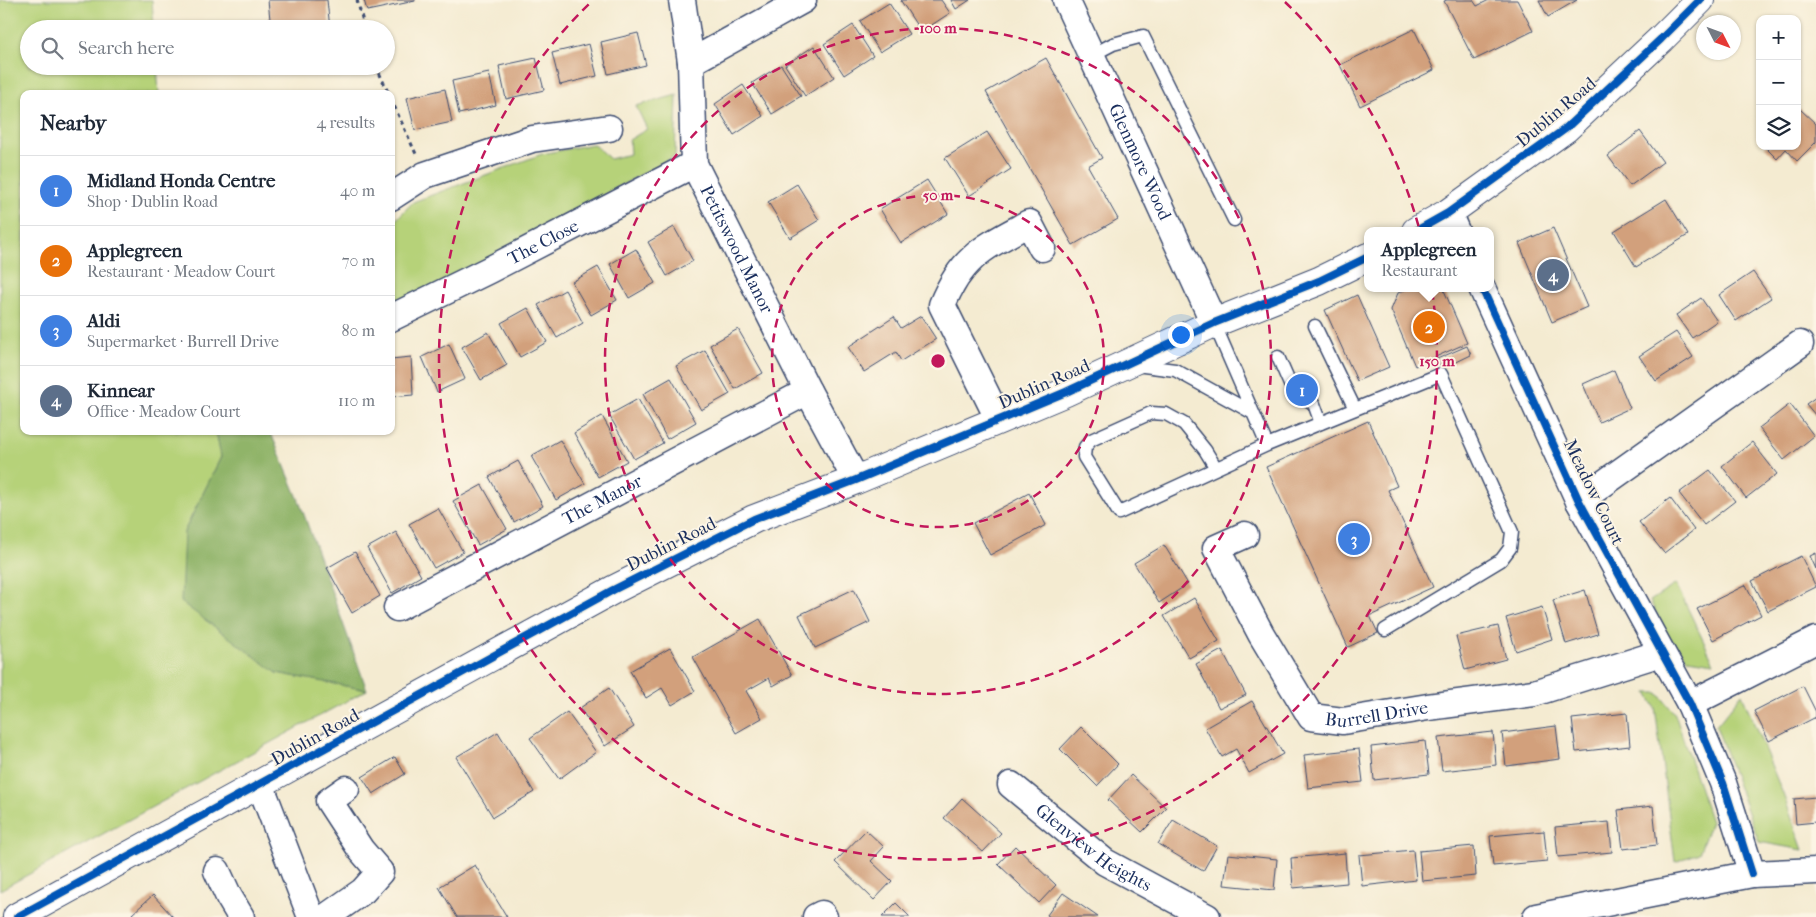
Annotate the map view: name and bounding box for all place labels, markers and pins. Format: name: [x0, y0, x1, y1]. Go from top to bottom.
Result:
pin: 4: [1537, 256, 1569, 294]
pin: 2: [1413, 308, 1445, 346]
centre of rings: [929, 352, 947, 370]
pin: 1: [1286, 371, 1318, 409]
pin: 3: [1338, 520, 1370, 558]

